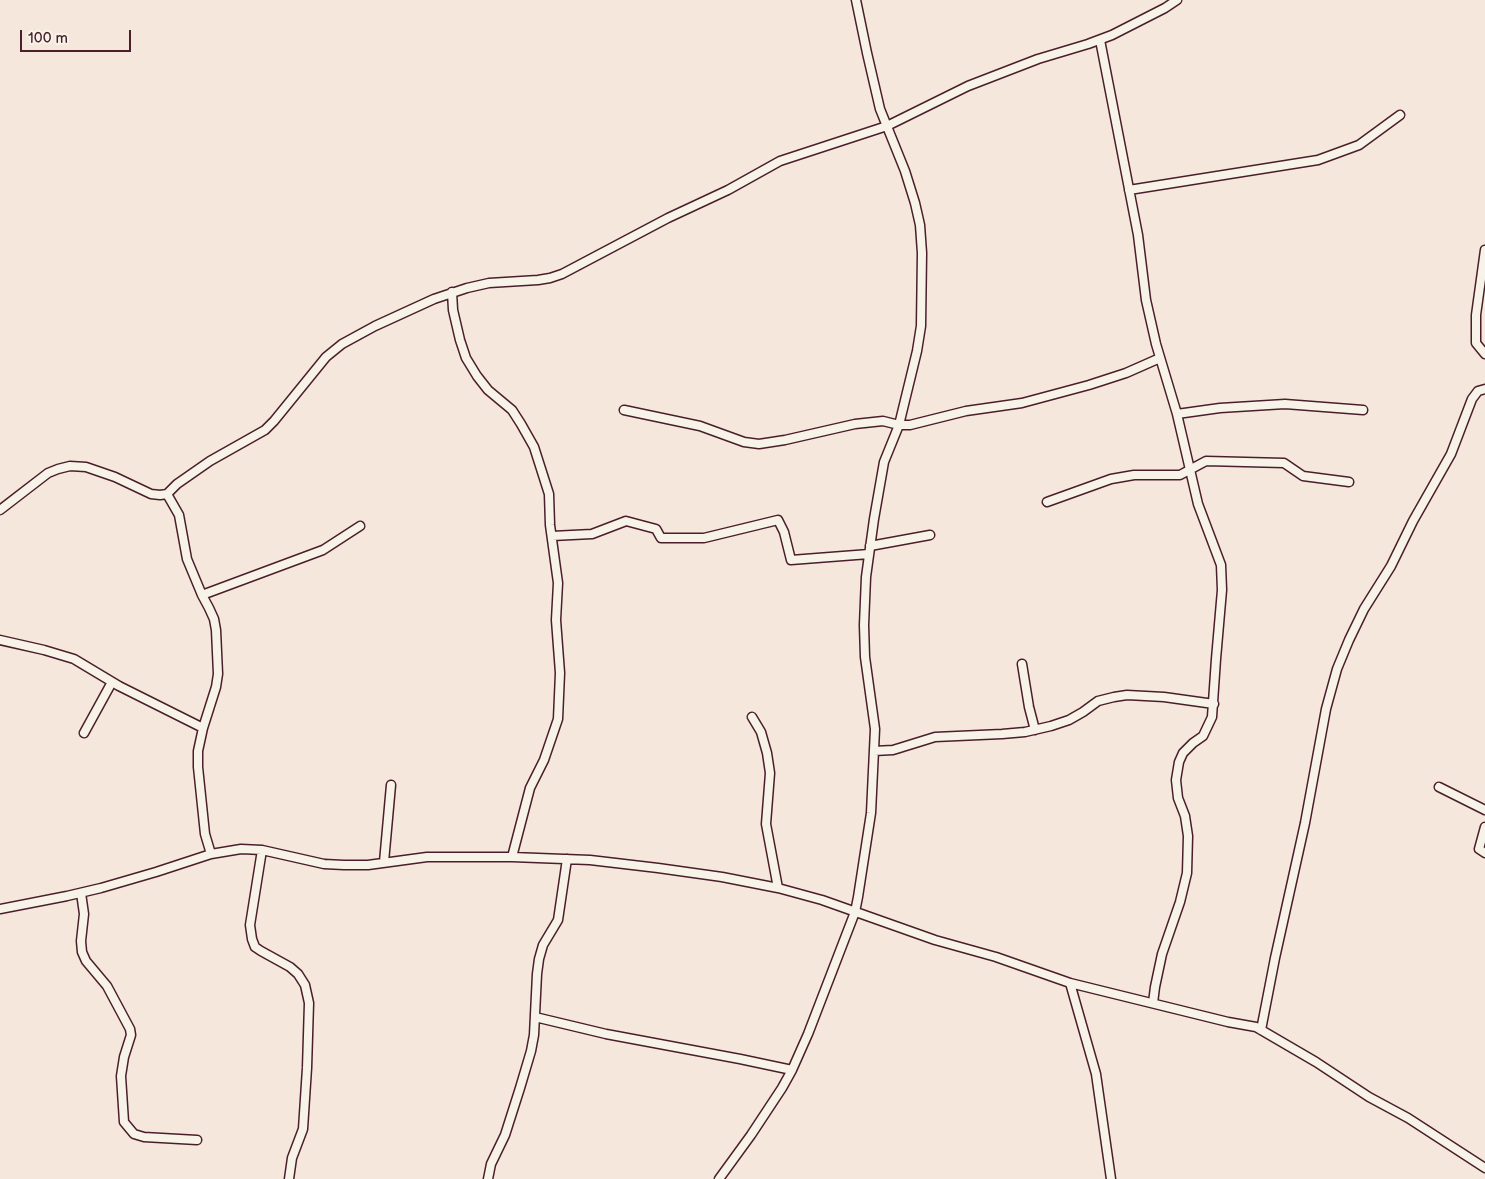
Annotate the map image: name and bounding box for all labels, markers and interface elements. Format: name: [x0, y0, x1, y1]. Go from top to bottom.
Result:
scale bar: [22, 20, 134, 52]
text: 100 m: [28, 29, 68, 48]

